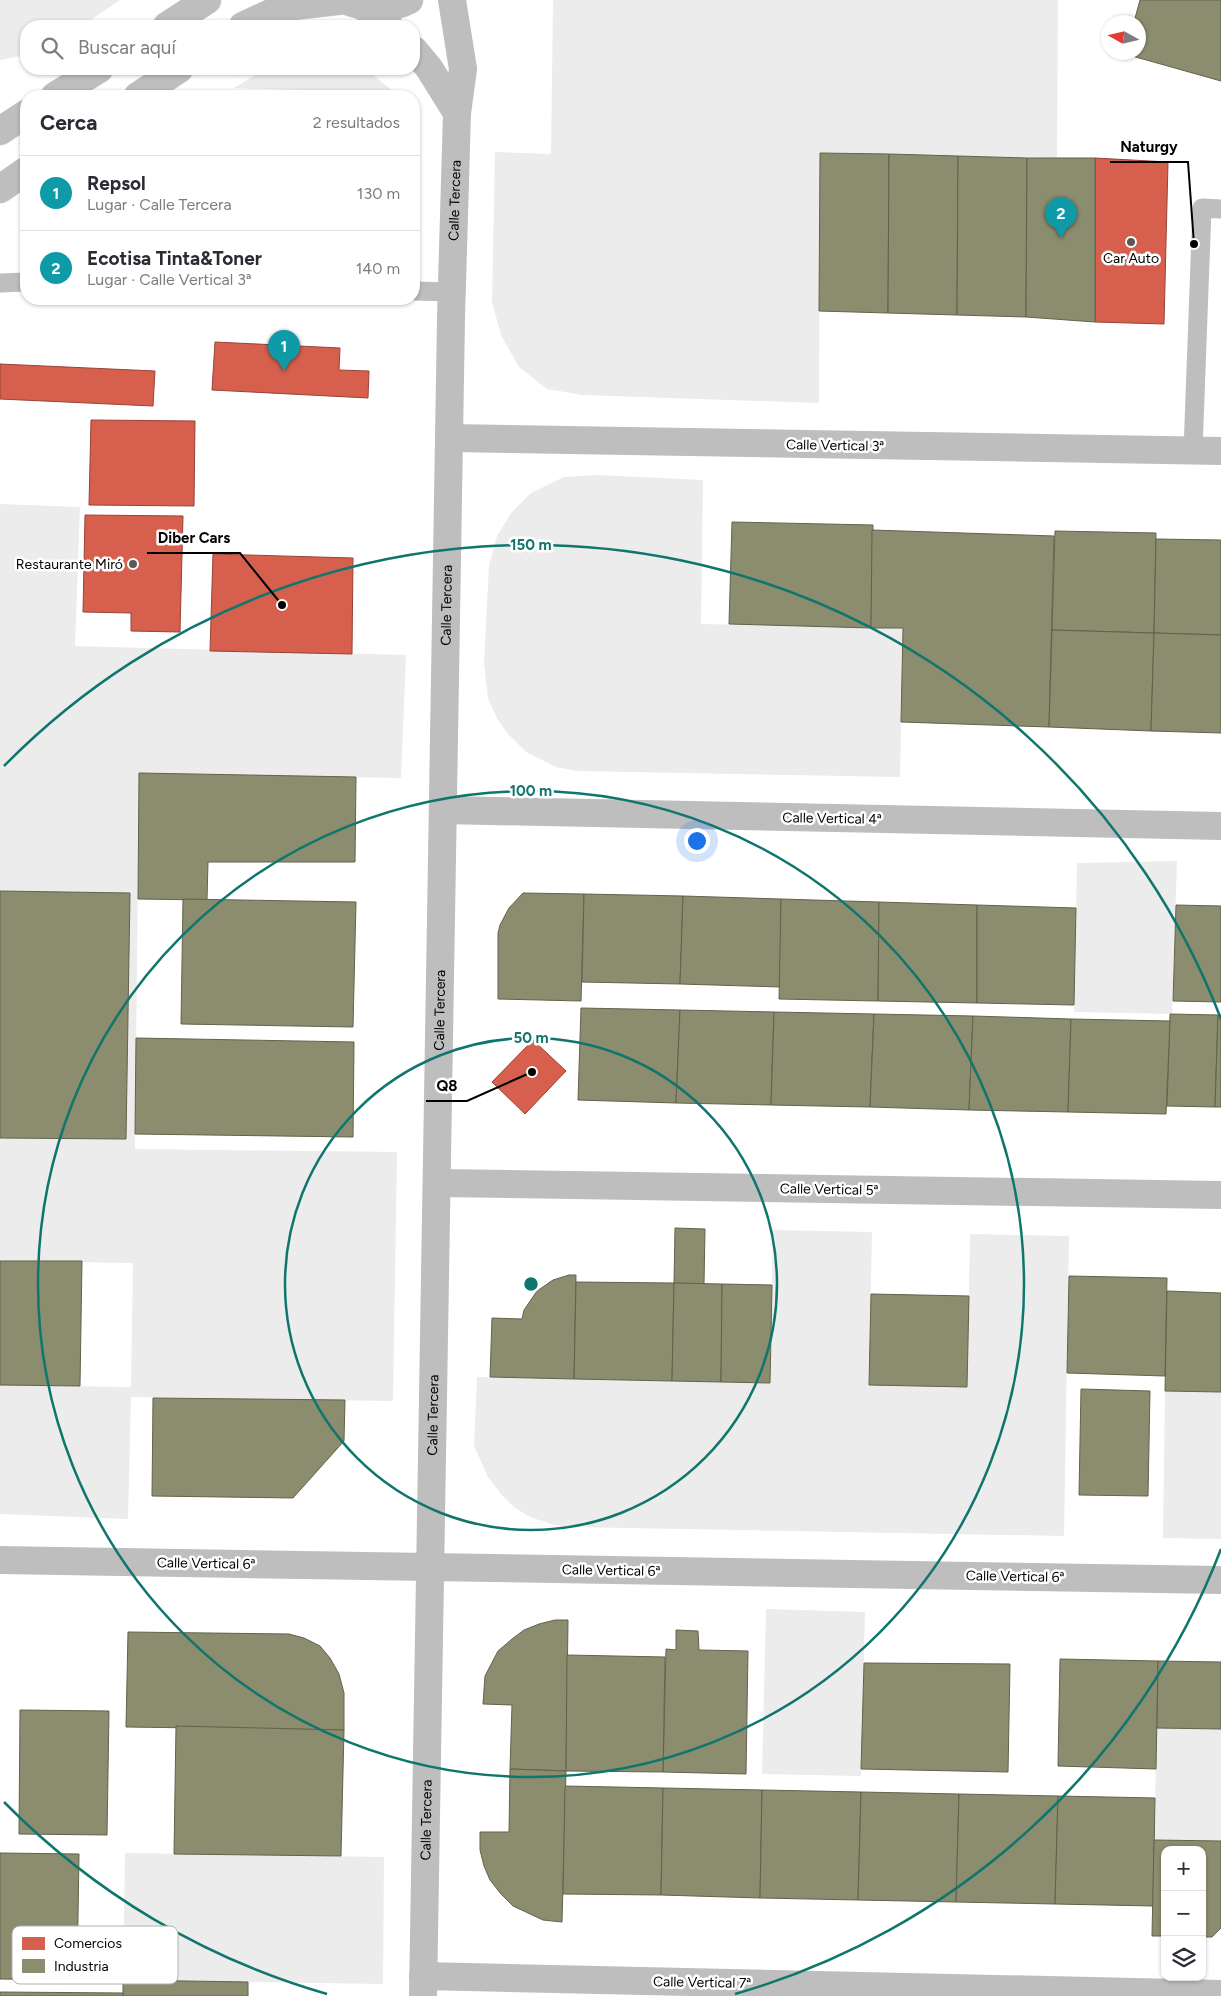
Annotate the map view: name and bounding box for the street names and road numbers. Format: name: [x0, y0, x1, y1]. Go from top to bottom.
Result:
street label: Calle Tercera: [445, 160, 465, 241]
street label: Calle Vertical 3ª: [786, 436, 885, 455]
street label: Calle Tercera: [438, 565, 456, 646]
street label: Calle Vertical 4ª: [782, 809, 882, 828]
street label: Calle Tercera: [431, 970, 449, 1051]
street label: Calle Vertical 5ª: [780, 1180, 879, 1199]
street label: Calle Tercera: [424, 1374, 442, 1456]
street label: Calle Vertical 6ª: [157, 1554, 256, 1573]
street label: Calle Vertical 6ª: [562, 1561, 661, 1580]
street label: Calle Vertical 6ª: [966, 1567, 1065, 1586]
street label: Calle Tercera: [417, 1779, 436, 1861]
street label: Calle Vertical 7ª: [653, 1973, 751, 1992]

